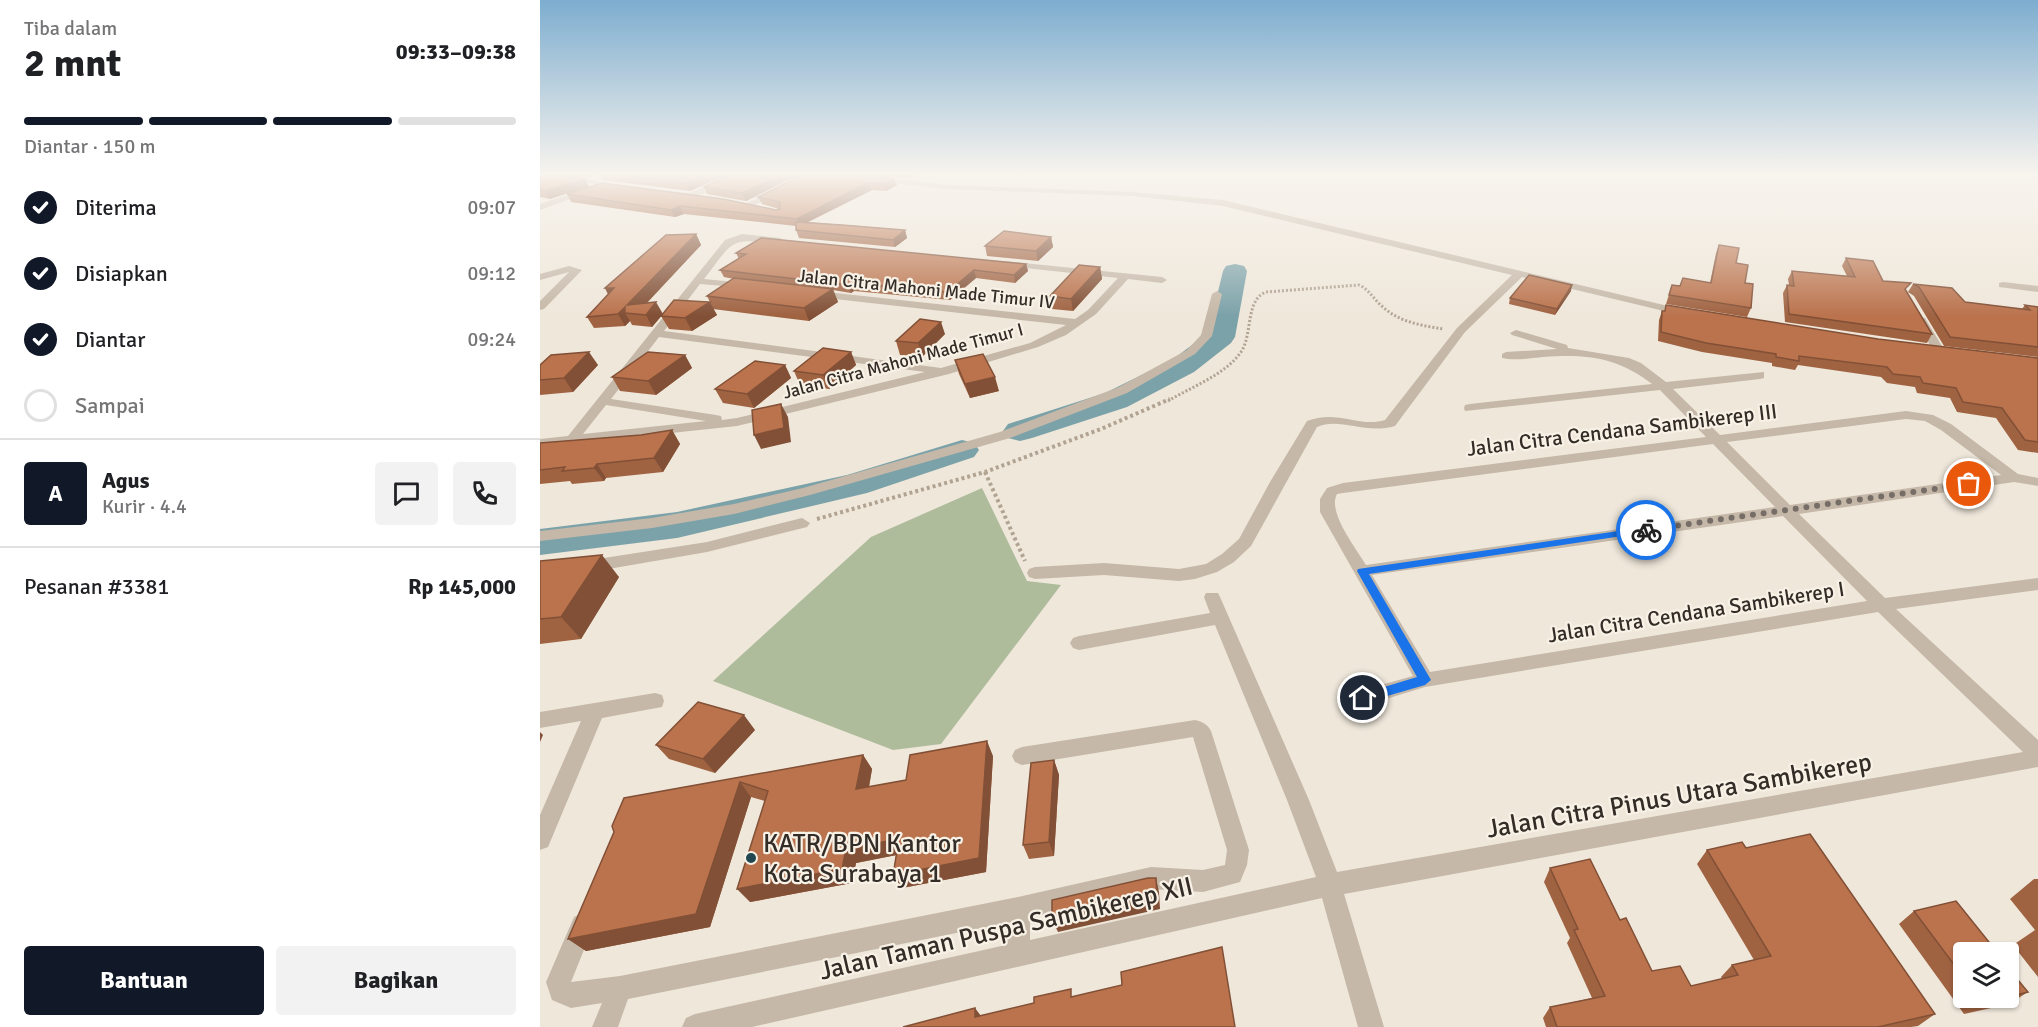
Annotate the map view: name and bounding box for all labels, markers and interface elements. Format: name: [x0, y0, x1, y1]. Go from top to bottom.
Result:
text: Tiba dalam: [24, 16, 117, 41]
text: 09:33–09:38: [396, 38, 516, 65]
text: 2 mnt: [24, 39, 121, 87]
text: Diantar · 150 m: [24, 134, 156, 159]
icon: check: [24, 191, 57, 224]
text: Diterima: [75, 194, 157, 221]
text: 09:07: [467, 195, 516, 220]
icon: check: [24, 257, 57, 290]
text: Disiapkan: [75, 260, 168, 287]
text: 09:12: [467, 261, 516, 286]
street label: Jalan Citra Mahoni Made Timur IV: [796, 265, 1056, 314]
street label: Jalan Citra Mahoni Made Timur I: [780, 318, 1026, 404]
icon: check: [24, 323, 57, 356]
text: Diantar: [75, 326, 145, 353]
text: 09:24: [467, 327, 516, 352]
text: Sampai: [75, 392, 145, 419]
street label: Jalan Citra Cendana Sambikerep III: [1465, 398, 1779, 462]
pin: [1943, 458, 1994, 509]
button: chat: [375, 462, 438, 525]
button: phone: [453, 462, 516, 525]
text: Agus: [102, 467, 149, 494]
icon: bag: [1952, 467, 1985, 500]
text: A: [48, 480, 63, 507]
text: Kurir · 4.4: [102, 494, 187, 519]
courier: [1616, 500, 1676, 560]
icon: bike: [1630, 514, 1663, 547]
text: Pesanan #3381: [24, 573, 169, 600]
text: Rp 145,000: [408, 573, 516, 600]
street label: Jalan Citra Cendana Sambikerep I: [1546, 576, 1846, 648]
pin: [1337, 672, 1388, 723]
icon: home: [1346, 681, 1379, 714]
street label: Jalan Citra Pinus Utara Sambikerep: [1484, 746, 1874, 846]
place label: KATR/BPN Kantor Kota Surabaya 1: [763, 828, 961, 890]
marker: KATR/BPN Kantor Kota Surabaya 1: [744, 851, 758, 865]
street label: Jalan Taman Puspa Sambikerep XII: [816, 870, 1196, 988]
map controls: [1953, 942, 2019, 1008]
button: layers: [1953, 942, 2019, 1008]
button: Bantuan: [24, 946, 264, 1015]
button: Bagikan: [276, 946, 516, 1015]

